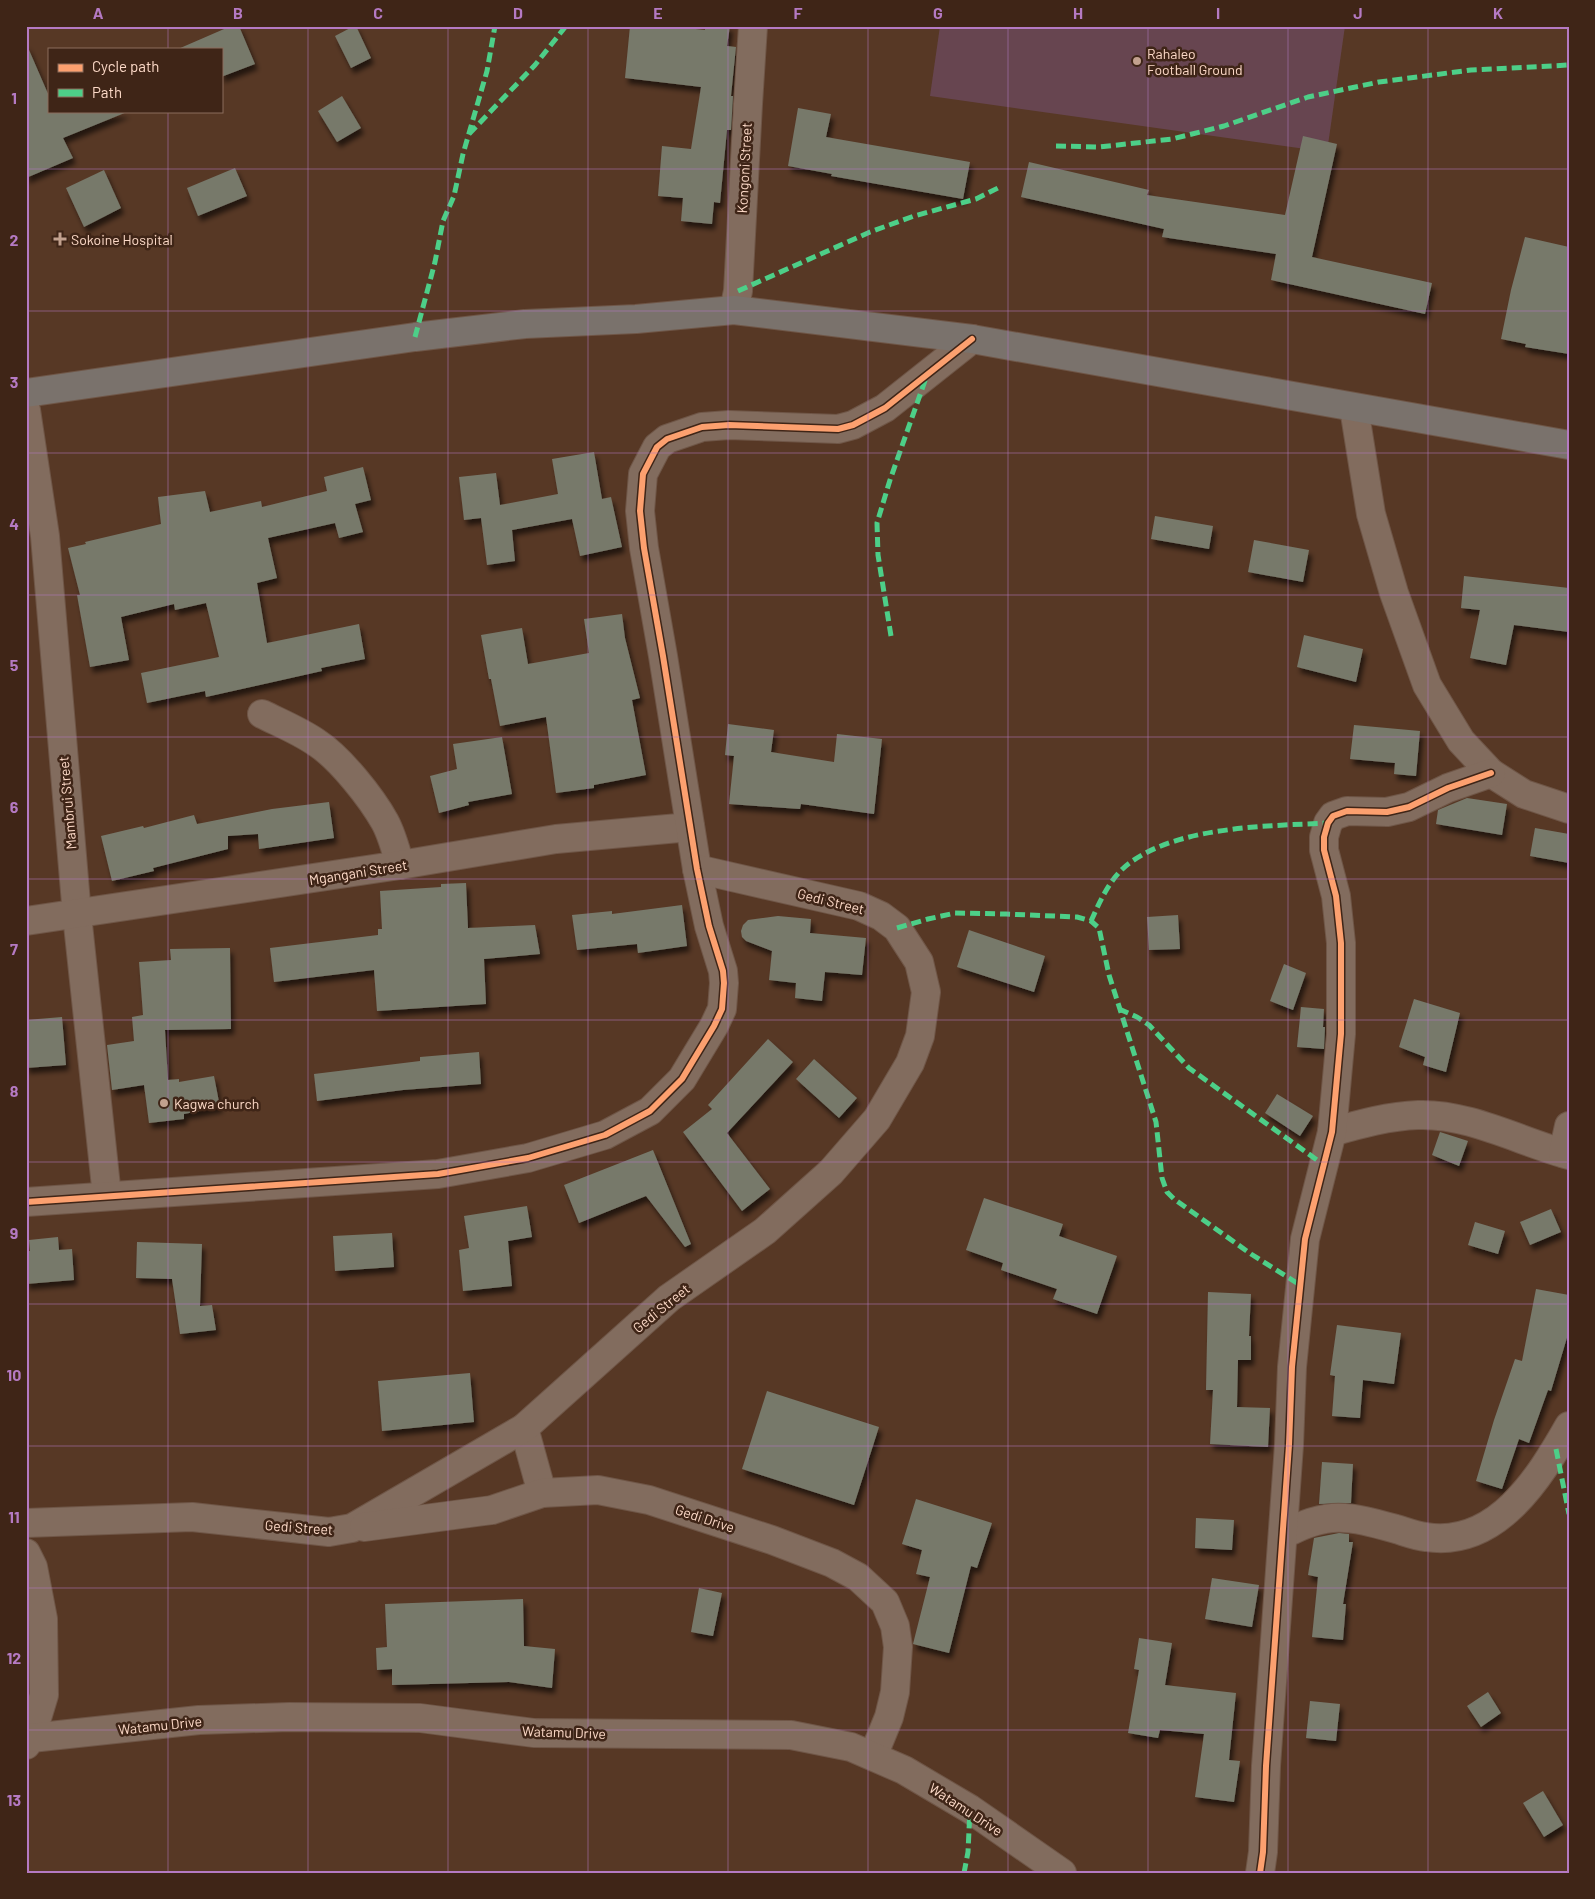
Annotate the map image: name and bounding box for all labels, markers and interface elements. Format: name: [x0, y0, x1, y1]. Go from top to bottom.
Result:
text: A: [93, 3, 104, 22]
text: B: [233, 3, 243, 22]
text: C: [373, 3, 383, 22]
text: D: [513, 3, 523, 22]
text: E: [653, 3, 663, 22]
text: F: [794, 3, 803, 22]
text: G: [933, 3, 943, 22]
text: H: [1073, 3, 1083, 22]
text: I: [1216, 3, 1220, 22]
text: J: [1353, 3, 1363, 22]
text: K: [1493, 3, 1503, 22]
place label: Rahaleo Football Ground: [1147, 45, 1243, 78]
legend: [48, 48, 222, 112]
marker: Rahaleo Football Ground: [1131, 55, 1143, 67]
text: Cycle path: [92, 57, 159, 75]
text: Path: [92, 83, 122, 101]
text: 1: [11, 88, 17, 107]
street label: Kongoni Street: [733, 122, 755, 214]
text: 2: [10, 230, 19, 249]
place label: Sokoine Hospital: [71, 231, 173, 248]
marker: Sokoine Hospital: [53, 232, 67, 246]
text: 3: [10, 372, 18, 391]
text: 4: [9, 514, 19, 533]
text: 5: [10, 655, 19, 674]
street label: Mambrui Street: [54, 756, 80, 850]
text: 6: [10, 797, 19, 816]
street label: Mgangani Street: [308, 856, 408, 888]
street label: Gedi Street: [796, 884, 866, 918]
text: 7: [10, 939, 18, 958]
text: 8: [10, 1081, 19, 1100]
place label: Kagwa church: [174, 1095, 259, 1112]
marker: Kagwa church: [158, 1097, 170, 1109]
text: 9: [10, 1223, 18, 1242]
street label: Gedi Street: [629, 1280, 693, 1336]
text: 10: [7, 1365, 21, 1384]
street label: Gedi Drive: [673, 1500, 737, 1536]
text: 11: [8, 1507, 20, 1526]
street label: Gedi Street: [264, 1516, 334, 1538]
text: 12: [7, 1648, 21, 1667]
street label: Watamu Drive: [117, 1712, 203, 1738]
street label: Watamu Drive: [522, 1722, 606, 1742]
street label: Watamu Drive: [926, 1779, 1006, 1839]
text: 13: [7, 1790, 21, 1809]

